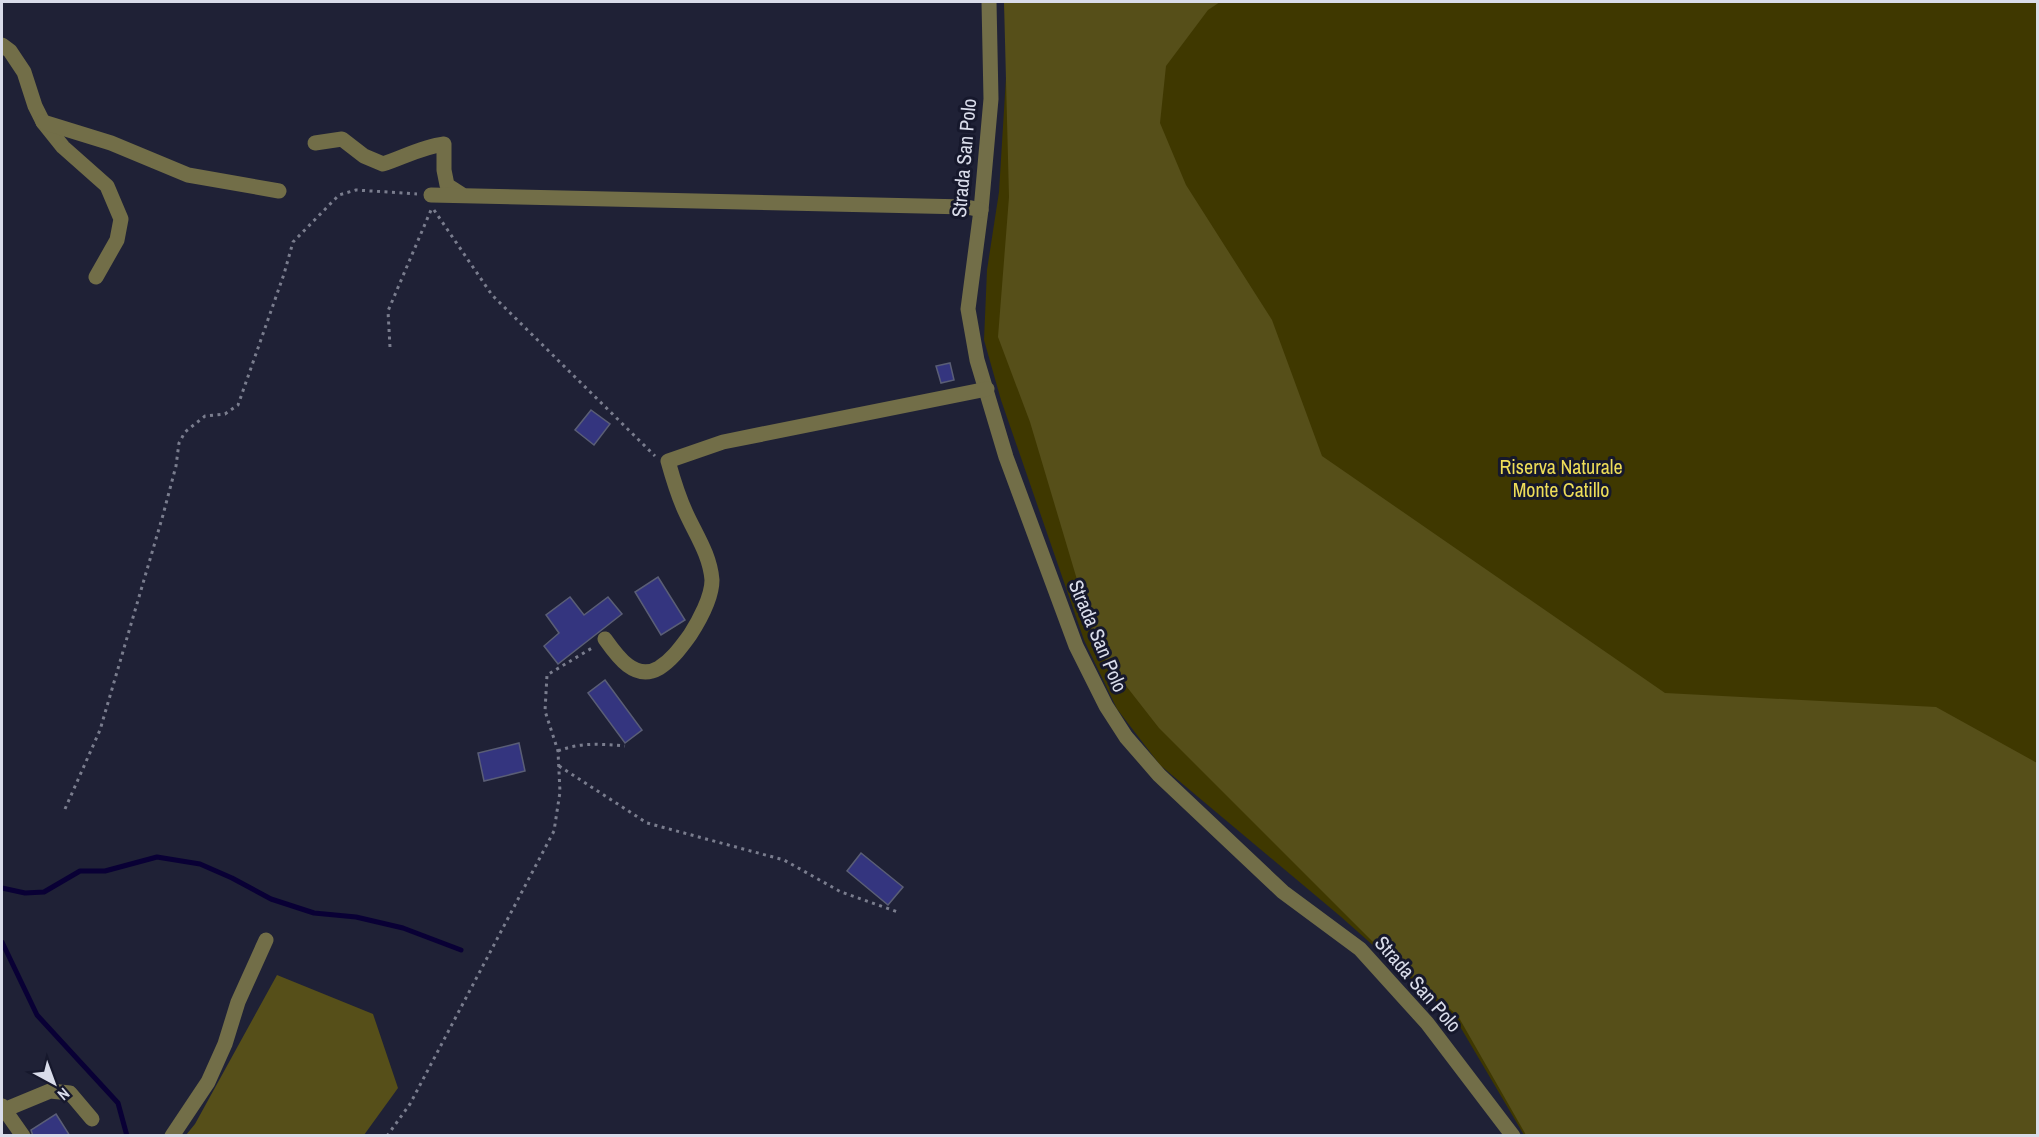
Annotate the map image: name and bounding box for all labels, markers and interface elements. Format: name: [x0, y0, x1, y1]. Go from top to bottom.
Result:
street label: Strada San Polo: [945, 97, 982, 219]
park label: Riserva Naturale Monte Catillo: [1499, 453, 1623, 503]
street label: Strada San Polo: [1063, 576, 1134, 696]
street label: Strada San Polo: [1369, 930, 1468, 1038]
north arrow: [24, 1053, 84, 1113]
text: N: [53, 1083, 75, 1106]

